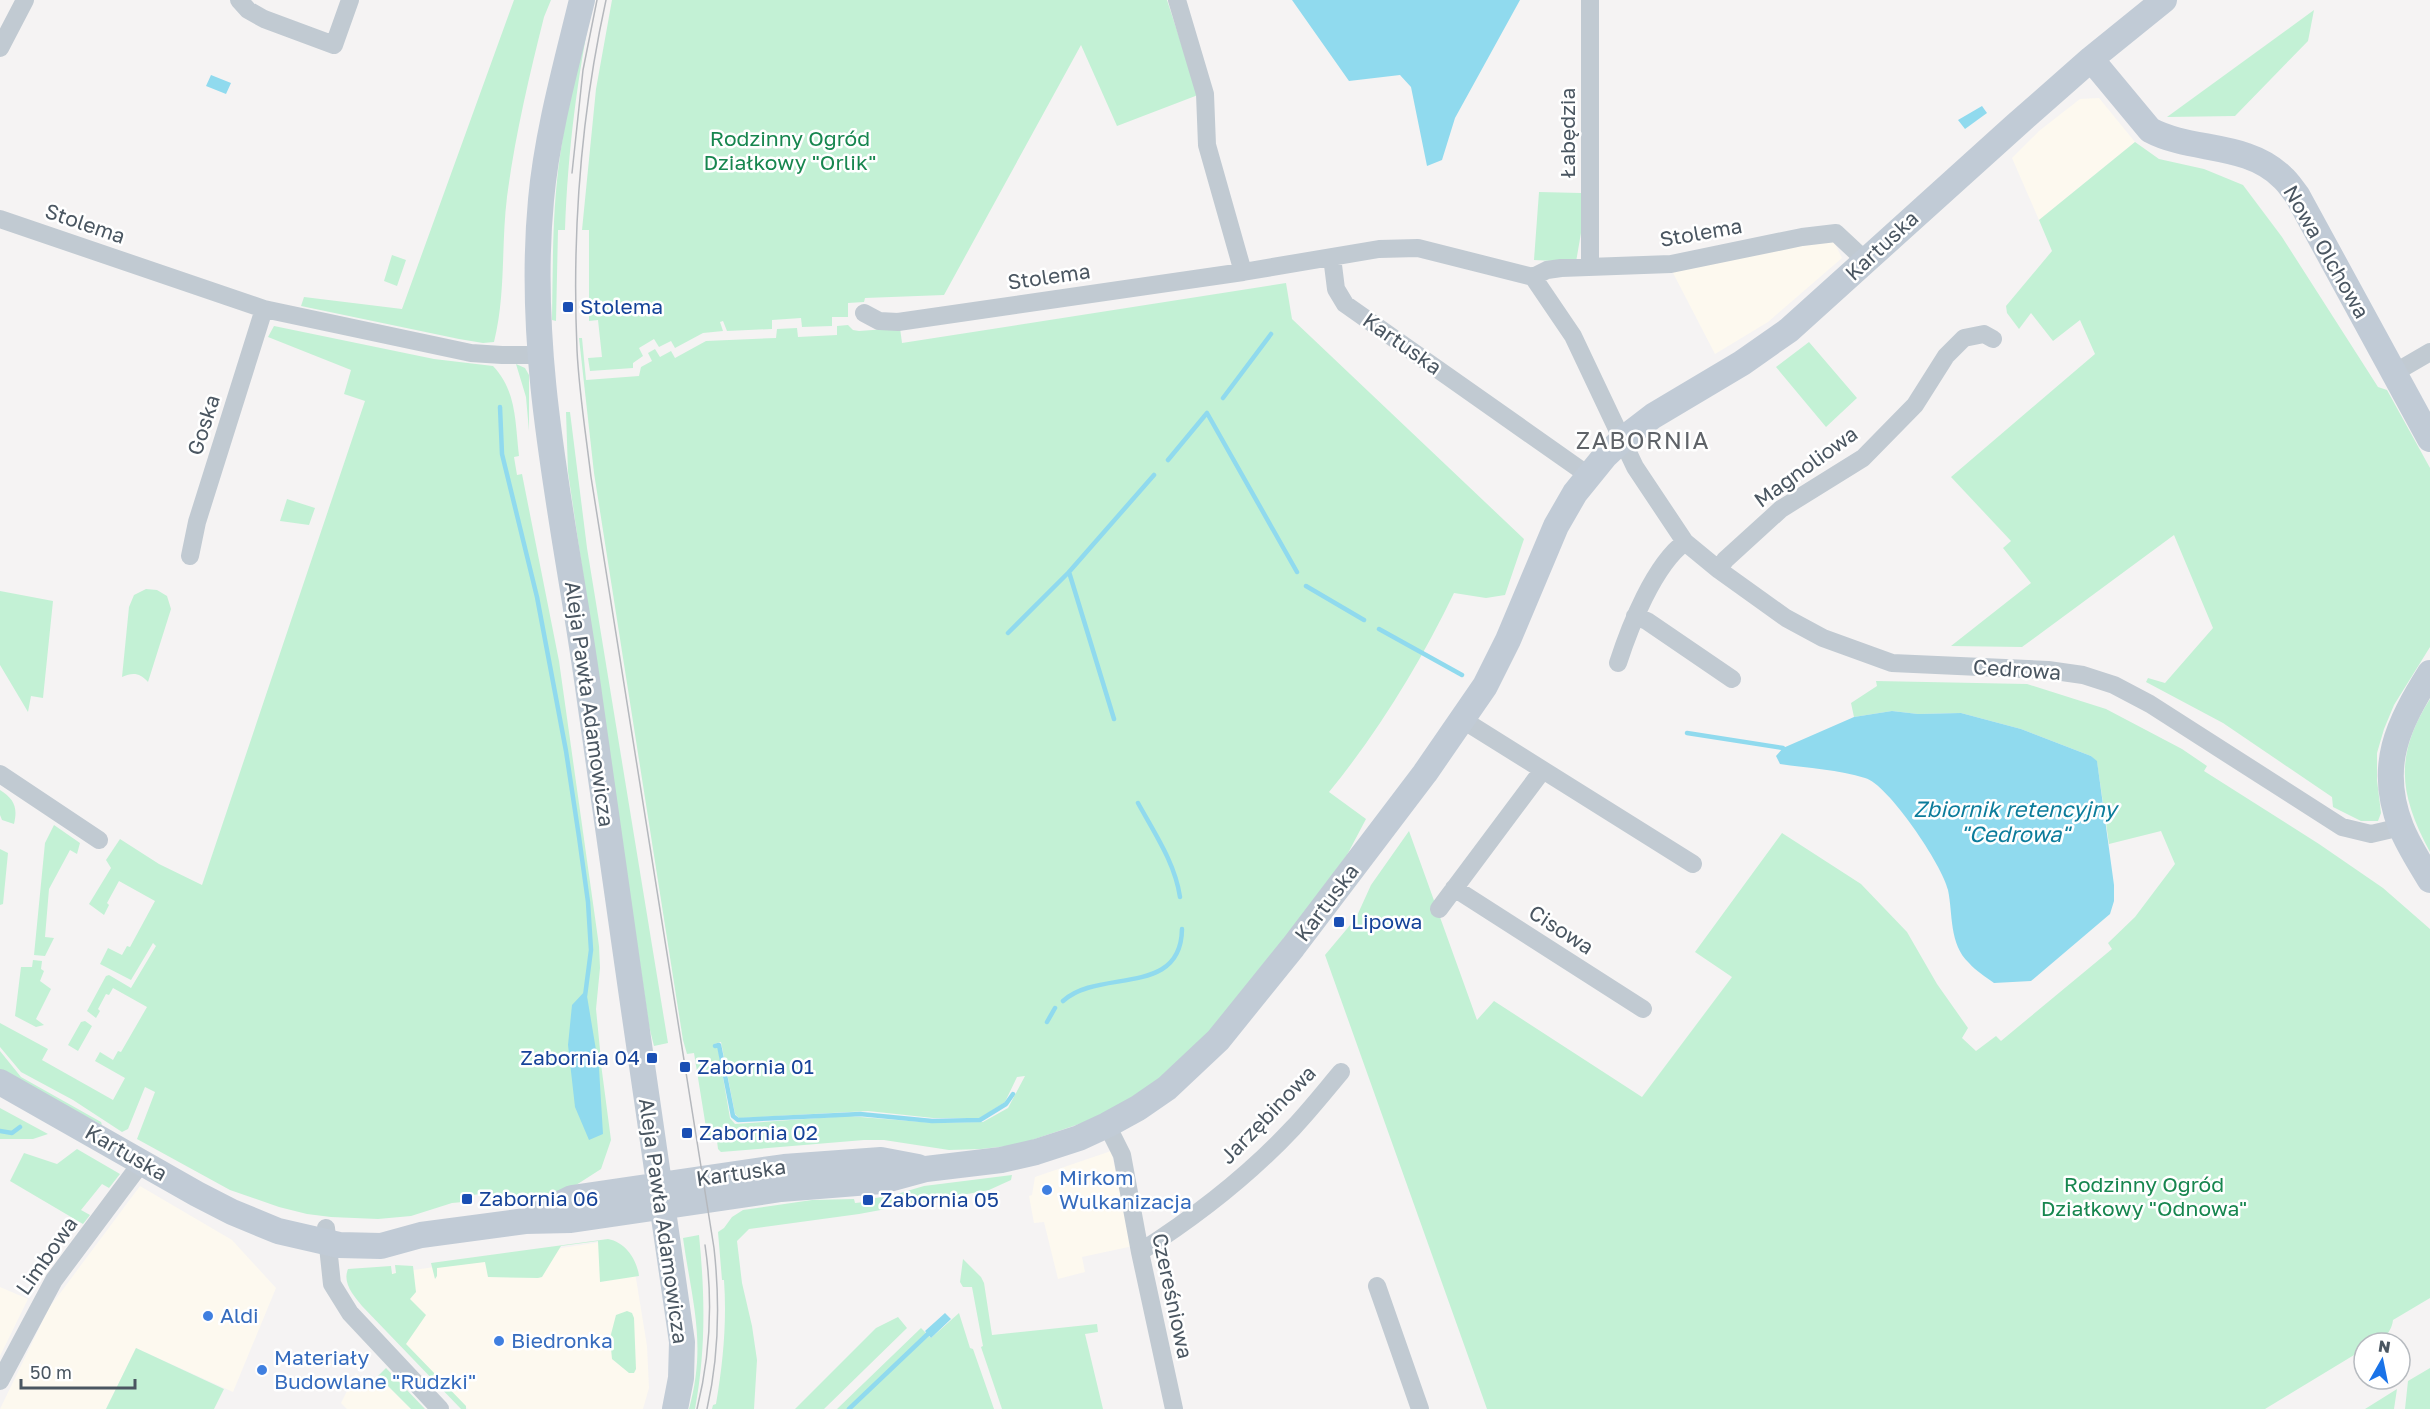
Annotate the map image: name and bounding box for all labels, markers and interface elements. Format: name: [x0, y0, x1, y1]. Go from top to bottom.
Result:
street label: Łabędzia: [1554, 88, 1580, 178]
park label: Rodzinny Ogród Działkowy "Orlik": [704, 125, 876, 175]
street label: Nowa Olchowa: [2278, 180, 2375, 323]
street label: Stolema: [42, 197, 129, 249]
street label: Kartuska: [1839, 205, 1923, 286]
street label: Stolema: [1658, 212, 1744, 252]
street label: Stolema: [1006, 257, 1092, 295]
place label: Stolema: [580, 293, 663, 319]
marker: Stolema: [561, 300, 575, 314]
street label: Kartuska: [1358, 307, 1447, 380]
street label: Goska: [181, 391, 225, 458]
street label: Magnoliowa: [1749, 420, 1862, 512]
district label: ZABORNIA: [1576, 425, 1710, 454]
street label: Aleja Pawła Adamowicza: [560, 579, 620, 828]
street label: Cedrowa: [1972, 653, 2062, 685]
water label: Zbiornik retencyjny "Cedrowa": [1913, 795, 2119, 847]
street label: Kartuska: [1289, 858, 1364, 946]
street label: Cisowa: [1524, 899, 1599, 960]
place label: Lipowa: [1351, 908, 1422, 934]
marker: Lipowa: [1332, 915, 1346, 929]
place label: Zabornia 04: [520, 1044, 640, 1070]
marker: Zabornia 04: [645, 1051, 659, 1065]
place label: Zabornia 01: [697, 1053, 814, 1079]
marker: Zabornia 01: [678, 1060, 692, 1074]
street label: Jarzębinowa: [1214, 1060, 1321, 1169]
street label: Aleja Pawła Adamowicza: [634, 1096, 694, 1345]
street label: Kartuska: [81, 1118, 172, 1186]
place label: Zabornia 02: [699, 1119, 818, 1145]
marker: Zabornia 02: [680, 1126, 694, 1140]
street label: Kartuska: [694, 1153, 787, 1191]
place label: Mirkom Wulkanizacja: [1059, 1164, 1192, 1214]
park label: Rodzinny Ogród Działkowy "Odnowa": [2041, 1171, 2247, 1221]
marker: Mirkom Wulkanizacja: [1040, 1183, 1054, 1197]
place label: Zabornia 06: [479, 1185, 599, 1211]
place label: Zabornia 05: [880, 1186, 999, 1212]
marker: Zabornia 06: [460, 1192, 474, 1206]
marker: Zabornia 05: [861, 1193, 875, 1207]
street label: Limbowa: [10, 1211, 83, 1300]
street label: Czereśniowa: [1147, 1231, 1199, 1361]
place label: Aldi: [220, 1302, 259, 1328]
marker: Aldi: [201, 1309, 215, 1323]
place label: Biedronka: [511, 1327, 613, 1353]
north arrow: [2352, 1331, 2412, 1391]
marker: Biedronka: [492, 1334, 506, 1348]
text: N: [2377, 1335, 2392, 1357]
place label: Materiały Budowlane "Rudzki": [274, 1344, 476, 1394]
scale bar: [21, 1352, 135, 1390]
text: 50 m: [30, 1361, 72, 1383]
marker: Materiały Budowlane "Rudzki": [255, 1363, 269, 1377]

